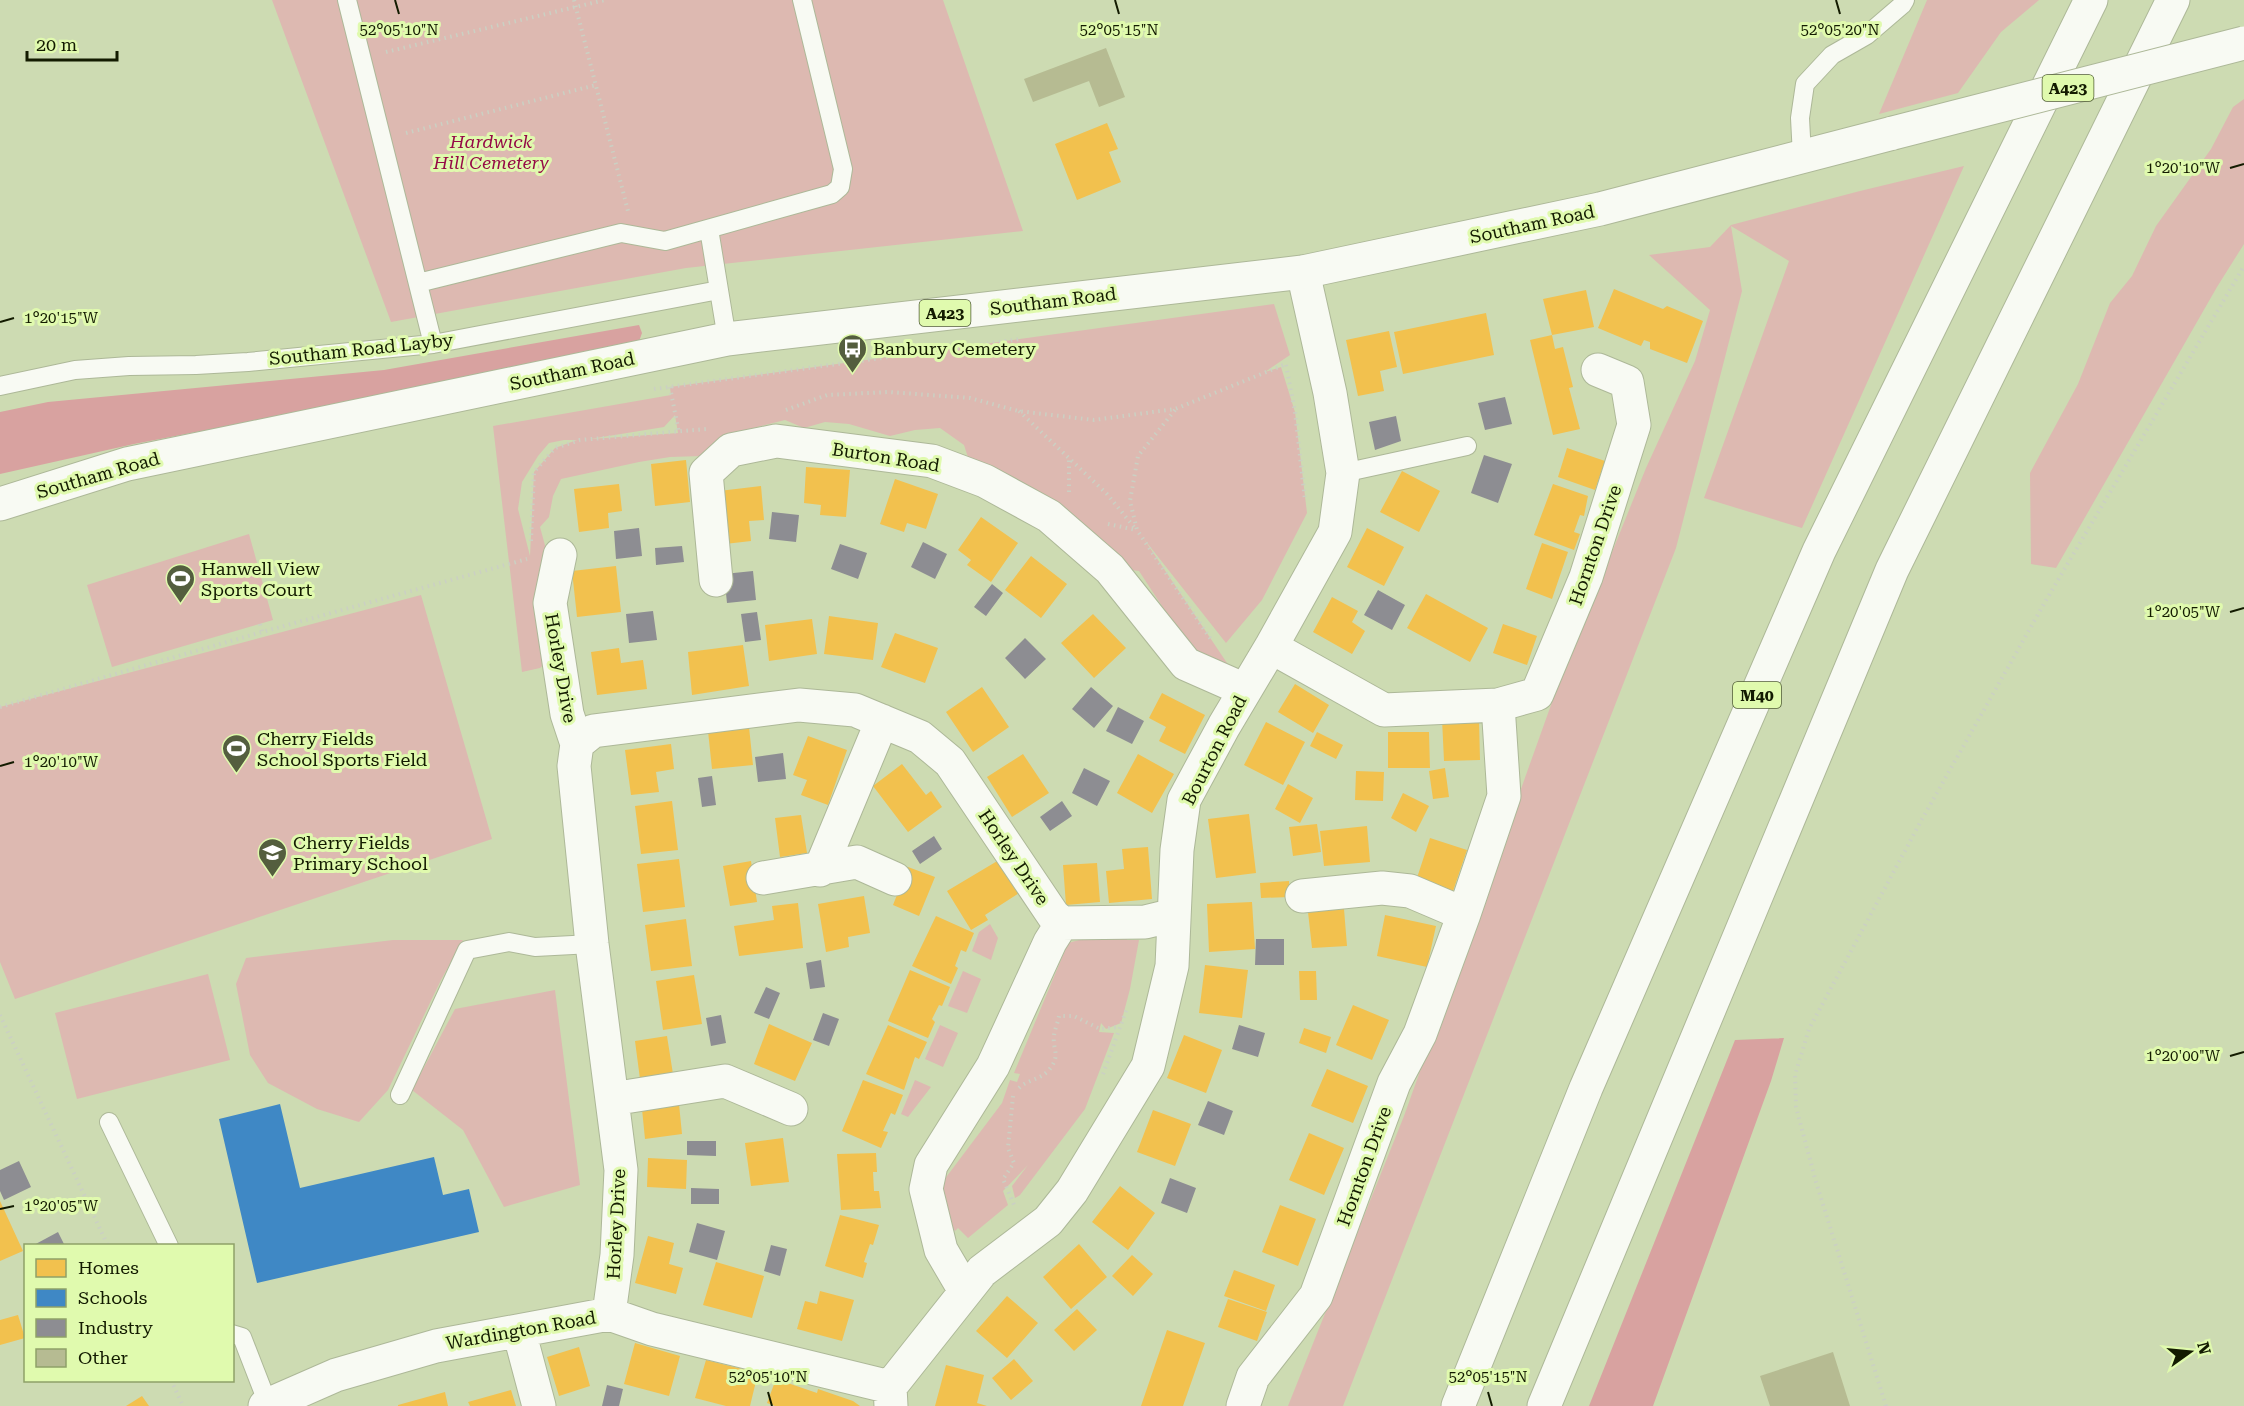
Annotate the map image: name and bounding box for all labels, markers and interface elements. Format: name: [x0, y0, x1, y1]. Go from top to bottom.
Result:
text: 52°05'10"N: [359, 21, 439, 39]
text: 52°05'15"N: [1079, 21, 1159, 39]
text: 52°05'20"N: [1800, 21, 1880, 39]
scale bar: [27, 24, 117, 62]
text: 20 m: [36, 34, 77, 55]
road number: A423: [2042, 75, 2094, 101]
park label: Hardwick Hill Cemetery: [432, 131, 549, 173]
text: 1°20'10"W: [2146, 159, 2221, 177]
street label: Southam Road: [1468, 200, 1597, 247]
street label: Southam Road: [989, 283, 1118, 319]
road number: A423: [920, 300, 970, 326]
text: 1°20'15"W: [24, 309, 99, 327]
street label: Southam Road Layby: [268, 329, 454, 369]
bus stop icon: Banbury Cemetery: [836, 332, 868, 374]
place label: Banbury Cemetery: [873, 338, 1036, 359]
street label: Southam Road: [508, 347, 637, 394]
street label: Burton Road: [831, 438, 942, 476]
street label: Southam Road: [34, 447, 162, 503]
street label: Hornton Drive: [1565, 482, 1625, 608]
place label: Hanwell View Sports Court: [201, 558, 320, 600]
sports icon: Hanwell View Sports Court: [164, 562, 196, 604]
text: 1°20'05"W: [2146, 603, 2221, 621]
street label: Horley Drive: [541, 612, 581, 724]
road number: M40: [1733, 682, 1781, 708]
street label: Bourton Road: [1177, 691, 1251, 808]
place label: Cherry Fields School Sports Field: [257, 728, 428, 770]
sports icon: Cherry Fields School Sports Field: [220, 732, 252, 774]
text: 1°20'10"W: [24, 753, 99, 771]
street label: Horley Drive: [974, 805, 1054, 909]
place label: Cherry Fields Primary School: [293, 832, 428, 874]
school or university icon: Cherry Fields Primary School: [256, 836, 288, 878]
text: 1°20'00"W: [2146, 1047, 2221, 1065]
street label: Hornton Drive: [1333, 1103, 1395, 1229]
street label: Horley Drive: [603, 1168, 629, 1280]
text: 1°20'05"W: [24, 1197, 99, 1215]
legend: [24, 1244, 234, 1382]
text: Homes: [78, 1257, 139, 1278]
text: Schools: [78, 1287, 147, 1308]
street label: Wardington Road: [444, 1306, 598, 1354]
text: Industry: [78, 1317, 153, 1338]
north arrow: [2160, 1322, 2220, 1382]
text: N: [2193, 1340, 2215, 1357]
text: Other: [78, 1347, 128, 1368]
text: 52°05'10"N: [728, 1368, 808, 1386]
text: 52°05'15"N: [1448, 1368, 1528, 1386]

